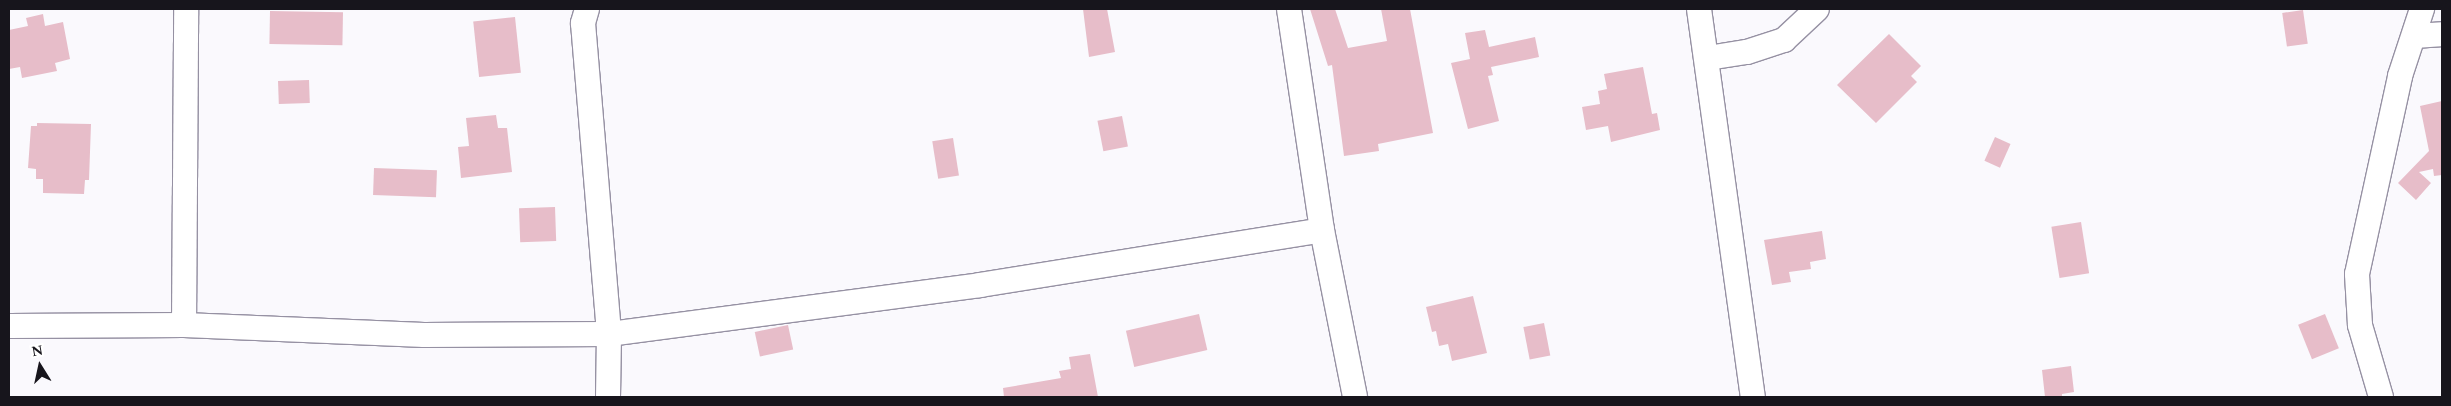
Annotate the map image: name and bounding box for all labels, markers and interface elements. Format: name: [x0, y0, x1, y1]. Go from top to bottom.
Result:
text: N: [30, 339, 45, 362]
north arrow: [15, 341, 65, 391]

